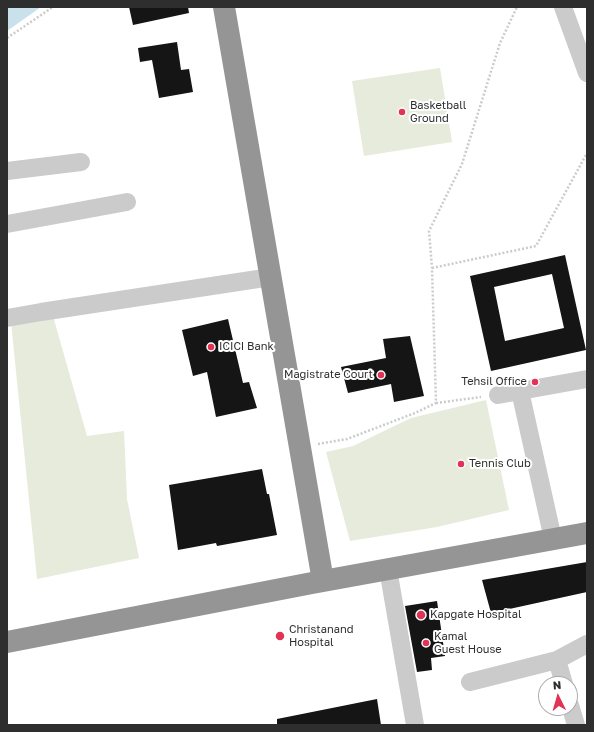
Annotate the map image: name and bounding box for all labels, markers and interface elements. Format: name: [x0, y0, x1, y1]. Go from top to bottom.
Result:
place label: Basketball Ground: [410, 99, 466, 125]
marker: Basketball Ground: [397, 107, 407, 117]
place label: ICICI Bank: [219, 340, 274, 354]
marker: ICICI Bank: [206, 342, 216, 352]
place label: Magistrate Court: [284, 368, 373, 382]
marker: Magistrate Court: [376, 370, 386, 380]
place label: Tehsil Office: [461, 375, 527, 389]
marker: Tehsil Office: [530, 377, 540, 387]
place label: Tennis Club: [469, 457, 531, 471]
marker: Tennis Club: [456, 459, 466, 469]
place label: Kapgate Hospital: [430, 608, 521, 622]
marker: Kapgate Hospital: [415, 609, 427, 621]
place label: Christanand Hospital: [289, 623, 353, 649]
marker: Christanand Hospital: [274, 630, 286, 642]
place label: Kamal Guest House: [434, 630, 502, 656]
marker: Kamal Guest House: [421, 638, 431, 648]
north arrow: [538, 676, 578, 716]
text: N: [552, 678, 562, 691]

